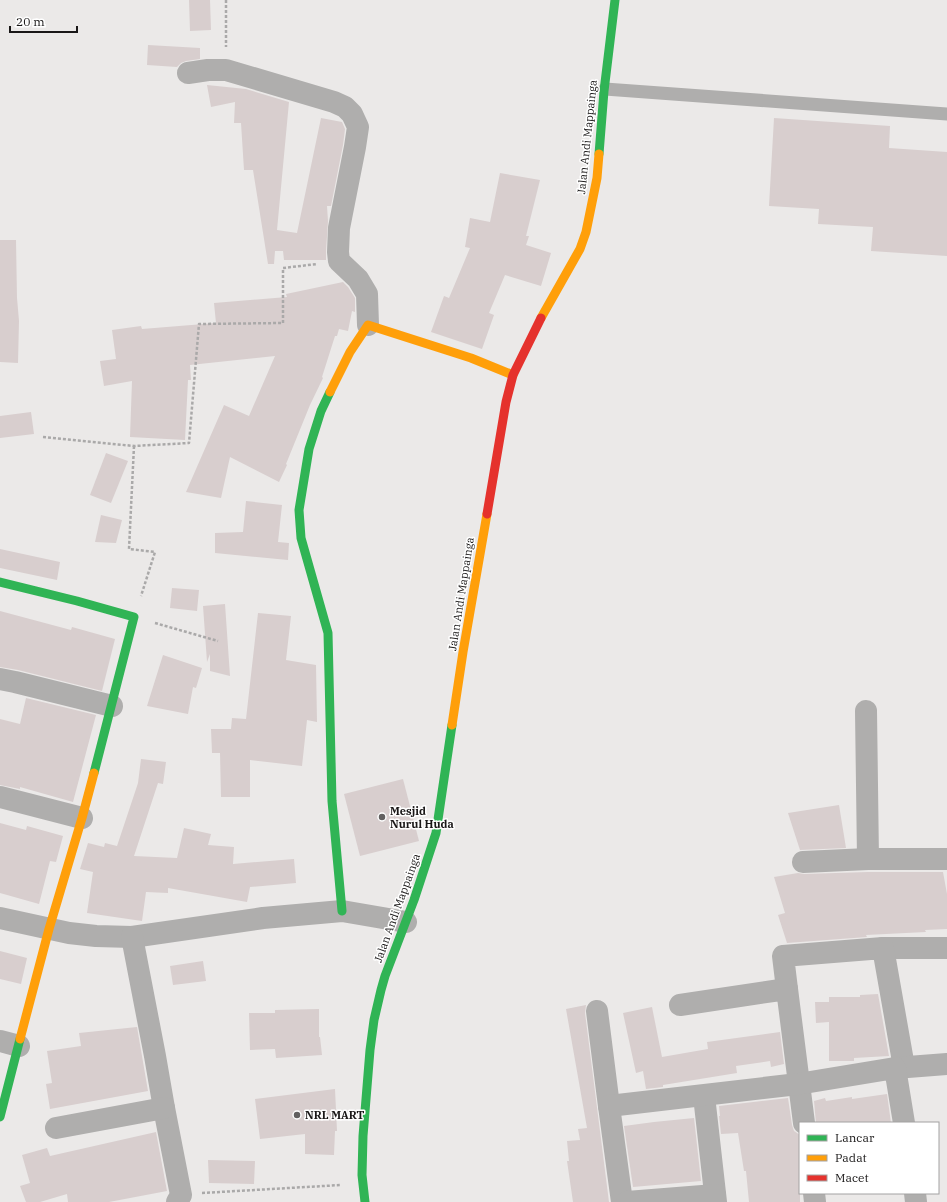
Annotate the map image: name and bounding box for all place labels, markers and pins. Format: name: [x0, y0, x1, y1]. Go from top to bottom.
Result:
place label: Mesjid Nurul Huda: [390, 804, 454, 831]
marker: Mesjid Nurul Huda: [377, 812, 387, 822]
place label: NRL MART: [305, 1108, 365, 1122]
marker: NRL MART: [292, 1110, 302, 1120]

